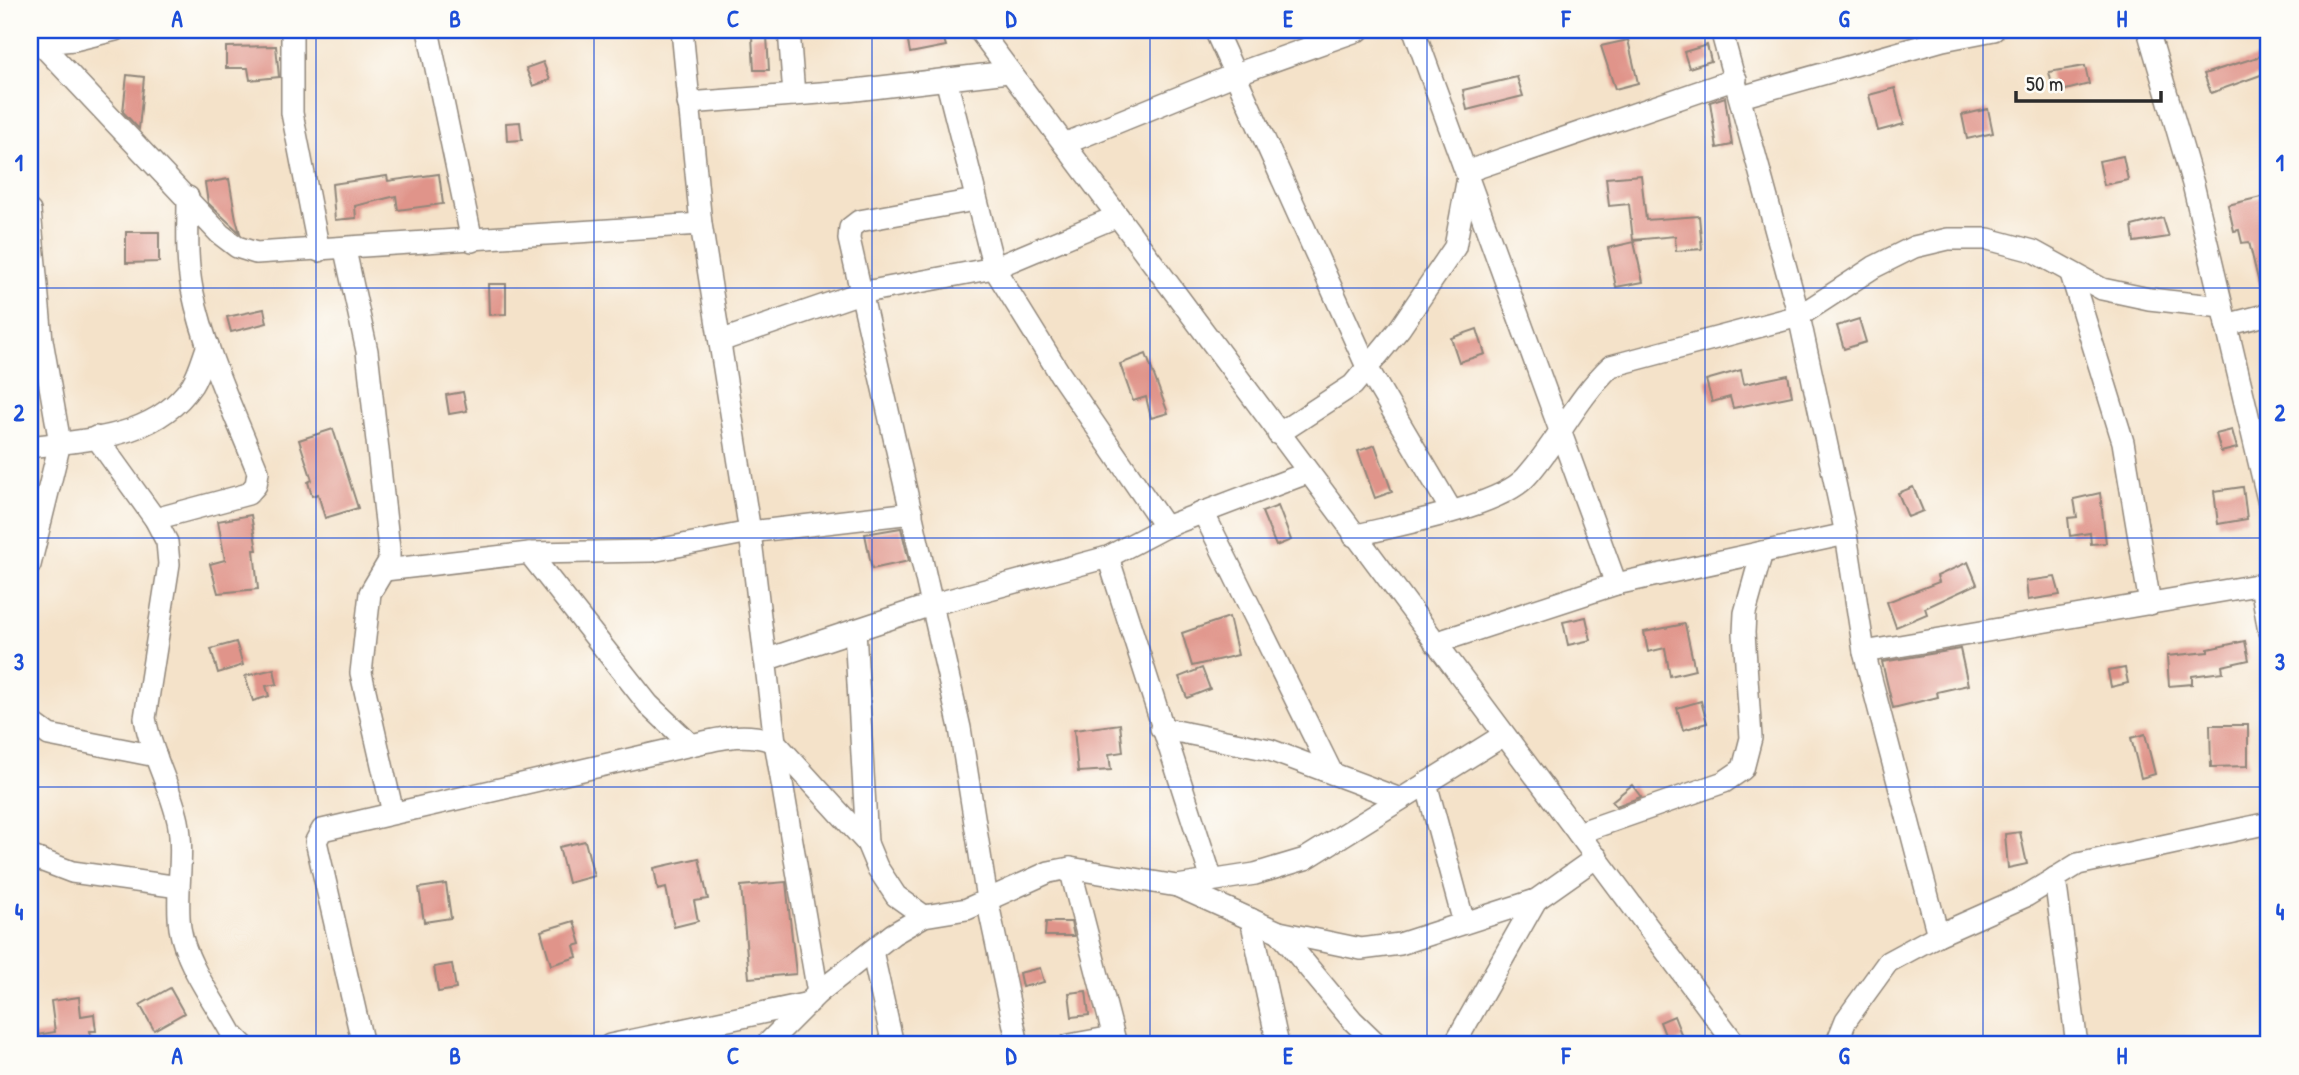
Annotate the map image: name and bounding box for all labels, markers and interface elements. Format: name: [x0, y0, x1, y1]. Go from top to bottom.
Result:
text: A: [171, 3, 183, 34]
text: B: [449, 3, 461, 34]
text: C: [727, 3, 739, 34]
text: D: [1006, 3, 1018, 34]
text: E: [1283, 3, 1294, 34]
text: F: [1561, 3, 1572, 34]
text: G: [1838, 3, 1850, 34]
text: H: [2117, 3, 2128, 34]
scale bar: [2016, 60, 2161, 104]
text: 50 m: [2026, 69, 2063, 98]
text: 1: [15, 147, 23, 178]
text: 1: [2276, 147, 2284, 178]
text: 2: [14, 397, 25, 428]
text: 2: [2275, 397, 2286, 428]
text: 3: [14, 646, 24, 677]
text: 3: [2275, 646, 2285, 677]
text: 4: [15, 896, 24, 927]
text: 4: [2276, 896, 2285, 927]
text: A: [171, 1040, 183, 1071]
text: B: [449, 1040, 461, 1071]
text: C: [727, 1040, 739, 1071]
text: D: [1006, 1040, 1018, 1071]
text: E: [1283, 1040, 1294, 1071]
text: F: [1561, 1040, 1572, 1071]
text: G: [1838, 1040, 1850, 1071]
text: H: [2117, 1040, 2128, 1071]

